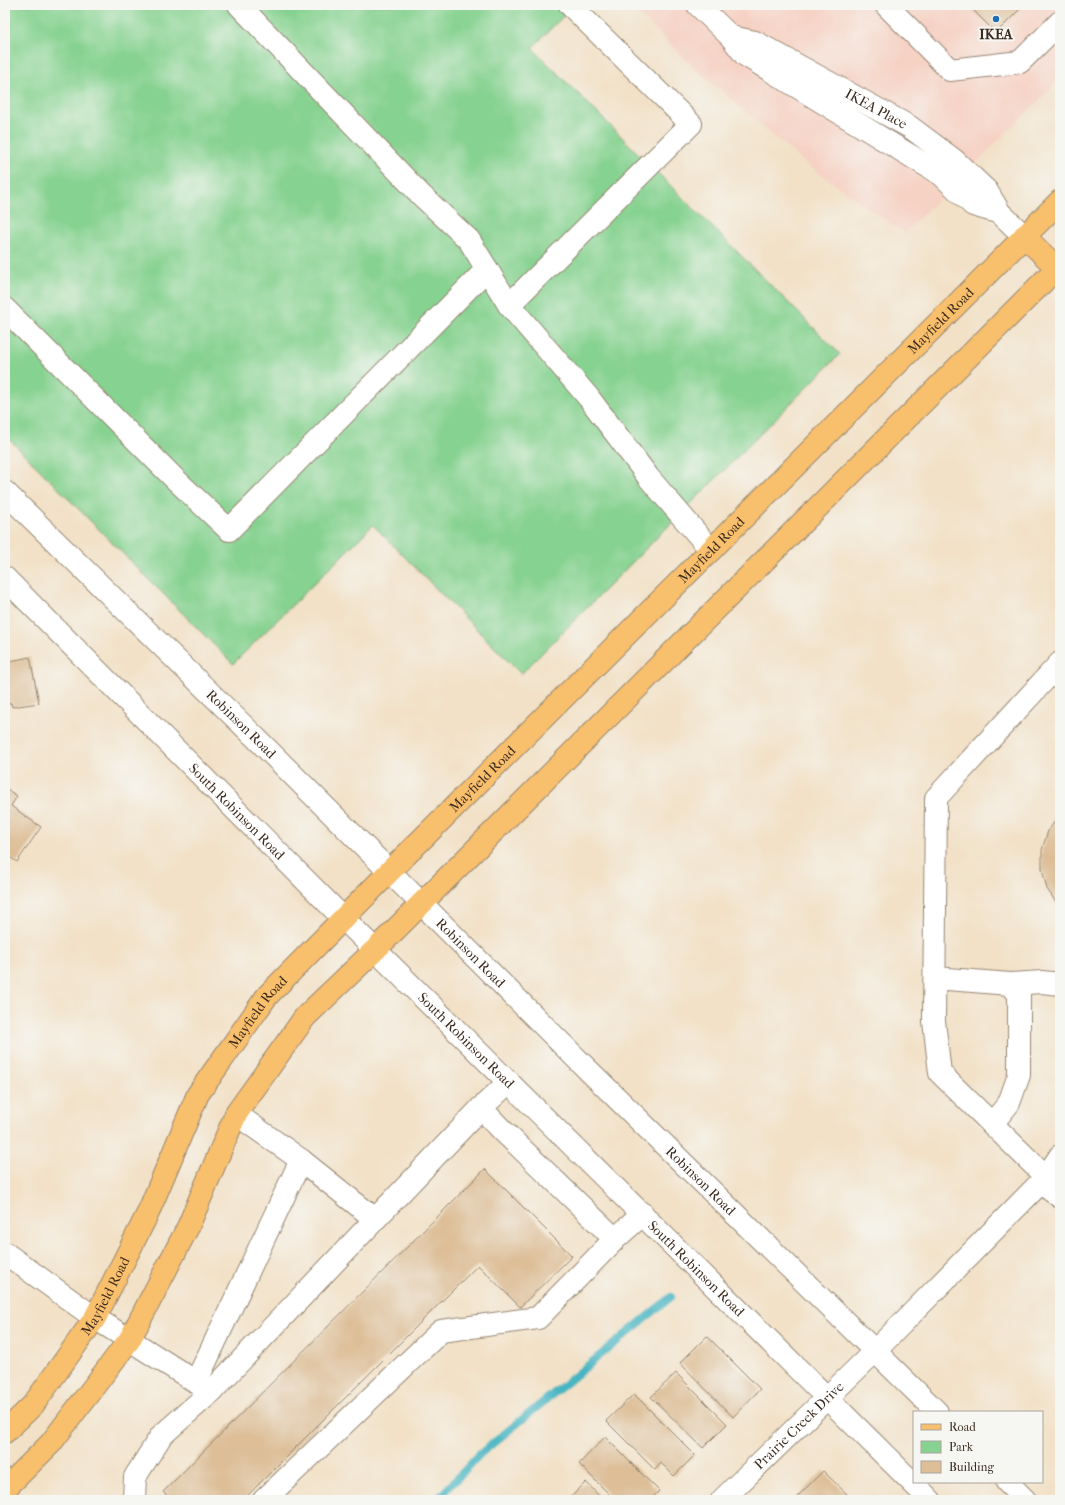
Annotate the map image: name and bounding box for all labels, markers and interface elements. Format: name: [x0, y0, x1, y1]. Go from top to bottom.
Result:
marker: IKEA: [991, 14, 1001, 24]
place label: IKEA: [979, 26, 1014, 43]
street label: IKEA Place: [842, 85, 910, 132]
street label: Mayfield Road: [904, 284, 977, 357]
street label: Mayfield Road: [675, 513, 748, 586]
street label: Robinson Road: [203, 686, 280, 762]
street label: Mayfield Road: [445, 742, 519, 816]
street label: South Robinson Road: [185, 760, 289, 863]
street label: Robinson Road: [432, 914, 509, 991]
street label: Mayfield Road: [225, 972, 291, 1051]
street label: South Robinson Road: [414, 989, 518, 1092]
street label: Robinson Road: [662, 1143, 740, 1219]
street label: South Robinson Road: [645, 1217, 748, 1320]
street label: Mayfield Road: [77, 1253, 133, 1339]
street label: Prairie Creek Drive: [750, 1378, 847, 1473]
legend: [913, 1411, 1043, 1483]
text: Road: [949, 1420, 976, 1434]
text: Park: [949, 1440, 974, 1454]
text: Building: [949, 1460, 994, 1474]

